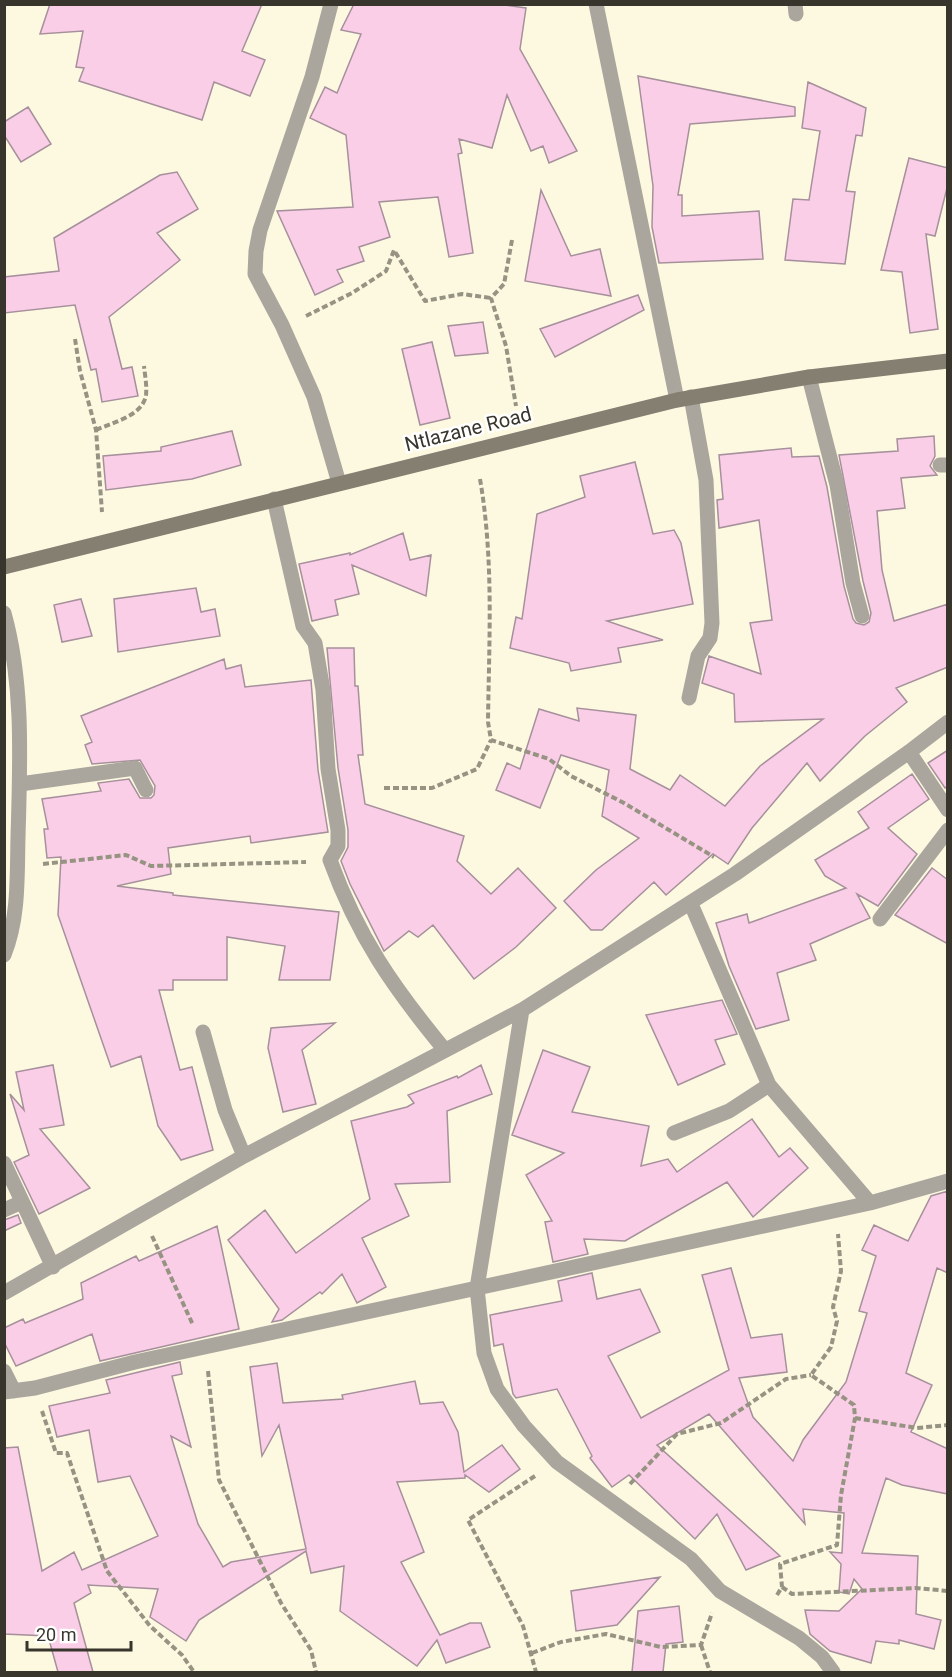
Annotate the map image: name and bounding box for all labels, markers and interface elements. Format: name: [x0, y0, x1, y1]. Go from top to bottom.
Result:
street label: Ntlazane Road: [402, 402, 534, 456]
scale bar: [27, 1614, 130, 1652]
text: 20 m: [36, 1624, 76, 1645]

